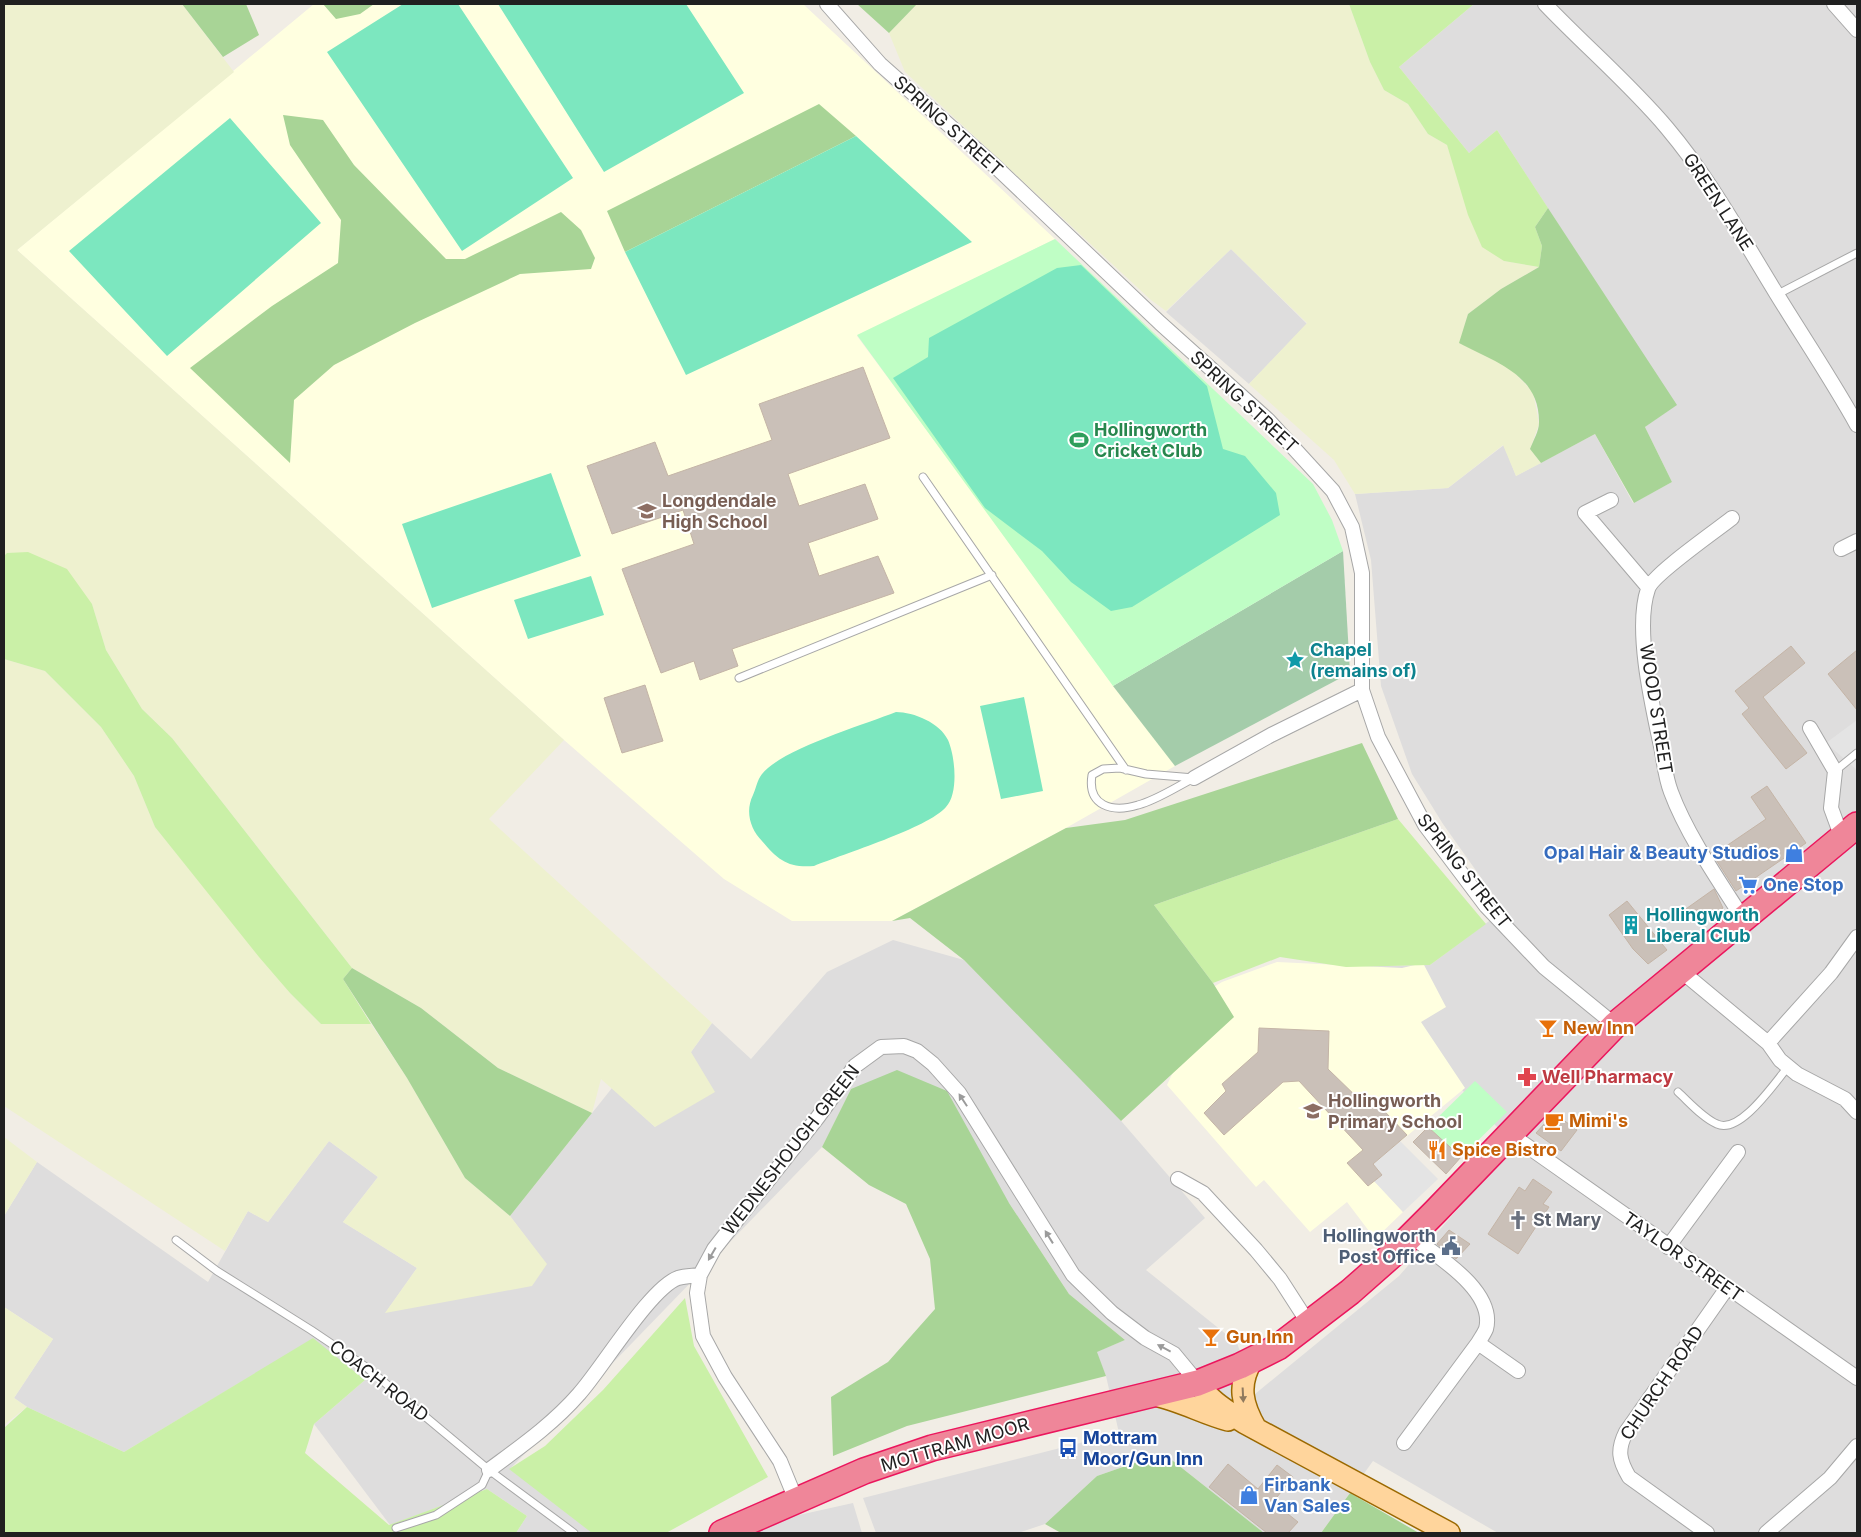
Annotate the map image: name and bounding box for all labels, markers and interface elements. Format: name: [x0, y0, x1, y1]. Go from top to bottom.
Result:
street label: SPRING STREET: [889, 71, 1007, 180]
street label: GREEN LANE: [1679, 149, 1758, 255]
street label: SPRING STREET: [1186, 346, 1303, 457]
place label: Hollingworth Cricket Club: [1094, 419, 1207, 461]
sports icon: Hollingworth Cricket Club: [1068, 429, 1090, 451]
place label: Longdendale High School: [662, 490, 777, 532]
school or university icon: Longdendale High School: [636, 500, 658, 522]
place label: Chapel (remains of): [1310, 639, 1417, 681]
street label: WOOD STREET: [1636, 642, 1677, 775]
place icon: Chapel (remains of): [1284, 649, 1306, 671]
street label: SPRING STREET: [1413, 809, 1516, 932]
place label: Opal Hair & Beauty Studios: [1544, 842, 1779, 863]
shop icon: Opal Hair & Beauty Studios: [1783, 842, 1805, 864]
supermarket icon: One Stop: [1737, 874, 1759, 896]
place label: One Stop: [1763, 874, 1844, 895]
place label: Hollingworth Liberal Club: [1646, 904, 1759, 946]
building icon: Hollingworth Liberal Club: [1620, 914, 1642, 936]
bar icon: New Inn: [1537, 1017, 1559, 1039]
place label: New Inn: [1563, 1017, 1634, 1038]
street label: WEDNESHOUGH GREEN: [718, 1060, 864, 1239]
pharmacy icon: Well Pharmacy: [1516, 1066, 1538, 1088]
place label: Well Pharmacy: [1542, 1066, 1673, 1087]
place label: Hollingworth Primary School: [1328, 1090, 1462, 1132]
one-way arrow: [958, 1093, 967, 1106]
school or university icon: Hollingworth Primary School: [1302, 1100, 1324, 1122]
cafe icon: Mimi's: [1543, 1110, 1565, 1132]
place label: Mimi's: [1569, 1110, 1628, 1131]
restaurant icon: Spice Bistro: [1426, 1139, 1448, 1161]
place label: Spice Bistro: [1452, 1139, 1557, 1160]
street label: TAYLOR STREET: [1619, 1207, 1747, 1306]
church icon: St Mary: [1507, 1209, 1529, 1231]
place label: St Mary: [1533, 1209, 1601, 1230]
place label: Hollingworth Post Office: [1323, 1225, 1436, 1267]
one-way arrow: [1045, 1231, 1054, 1244]
public building icon: Hollingworth Post Office: [1440, 1235, 1462, 1257]
one-way arrow: [707, 1247, 716, 1260]
street label: CHURCH ROAD: [1616, 1322, 1708, 1444]
bar icon: Gun Inn: [1200, 1326, 1222, 1348]
place label: Gun Inn: [1226, 1326, 1294, 1347]
street label: COACH ROAD: [326, 1335, 433, 1426]
one-way arrow: [1158, 1344, 1171, 1353]
one-way arrow: [1239, 1387, 1247, 1403]
street label: MOTTRAM MOOR: [878, 1413, 1032, 1476]
place label: Mottram Moor/Gun Inn: [1083, 1427, 1203, 1469]
bus stop icon: Mottram Moor/Gun Inn: [1057, 1437, 1079, 1459]
place label: Firbank Van Sales: [1264, 1474, 1350, 1516]
shop icon: Firbank Van Sales: [1238, 1484, 1260, 1506]

